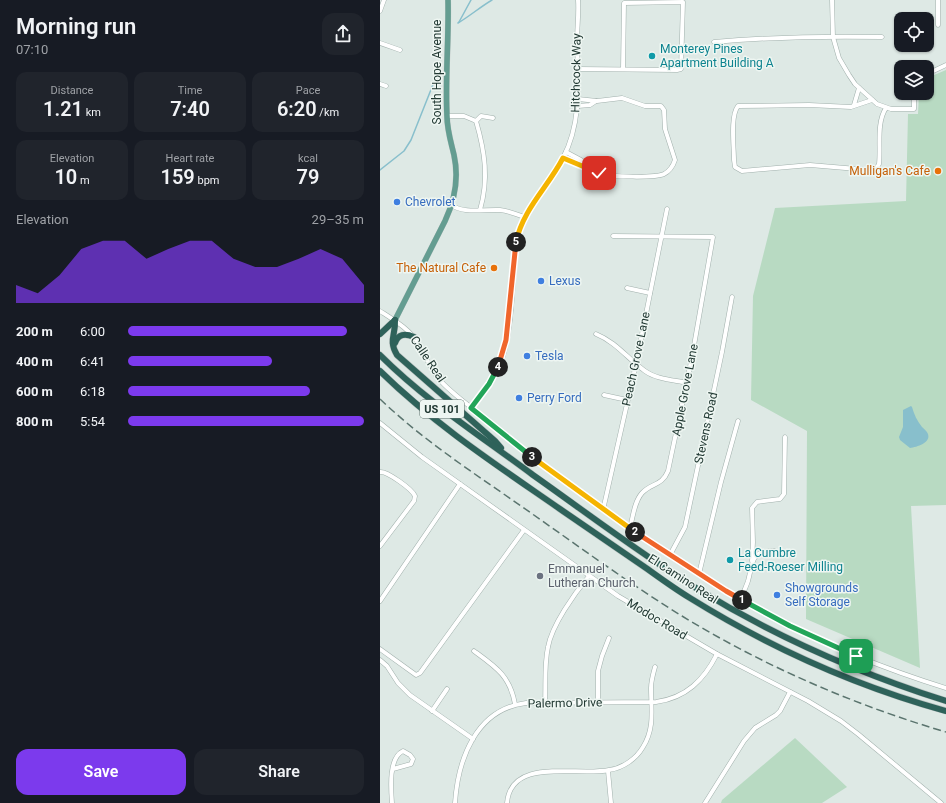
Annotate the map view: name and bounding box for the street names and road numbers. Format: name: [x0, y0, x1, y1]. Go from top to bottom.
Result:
street label: South Hope Avenue: [430, 20, 444, 124]
street label: Hitchcock Way: [568, 33, 584, 113]
street label: Peach Grove Lane: [619, 311, 653, 407]
street label: Calle Real: [407, 333, 449, 385]
street label: Apple Grove Lane: [669, 343, 701, 437]
street label: Stevens Road: [692, 391, 720, 465]
road number: US 101: [420, 400, 464, 418]
street label: El Camino Real: [646, 551, 720, 607]
street label: Modoc Road: [624, 596, 690, 642]
street label: Palermo Drive: [528, 695, 602, 711]

